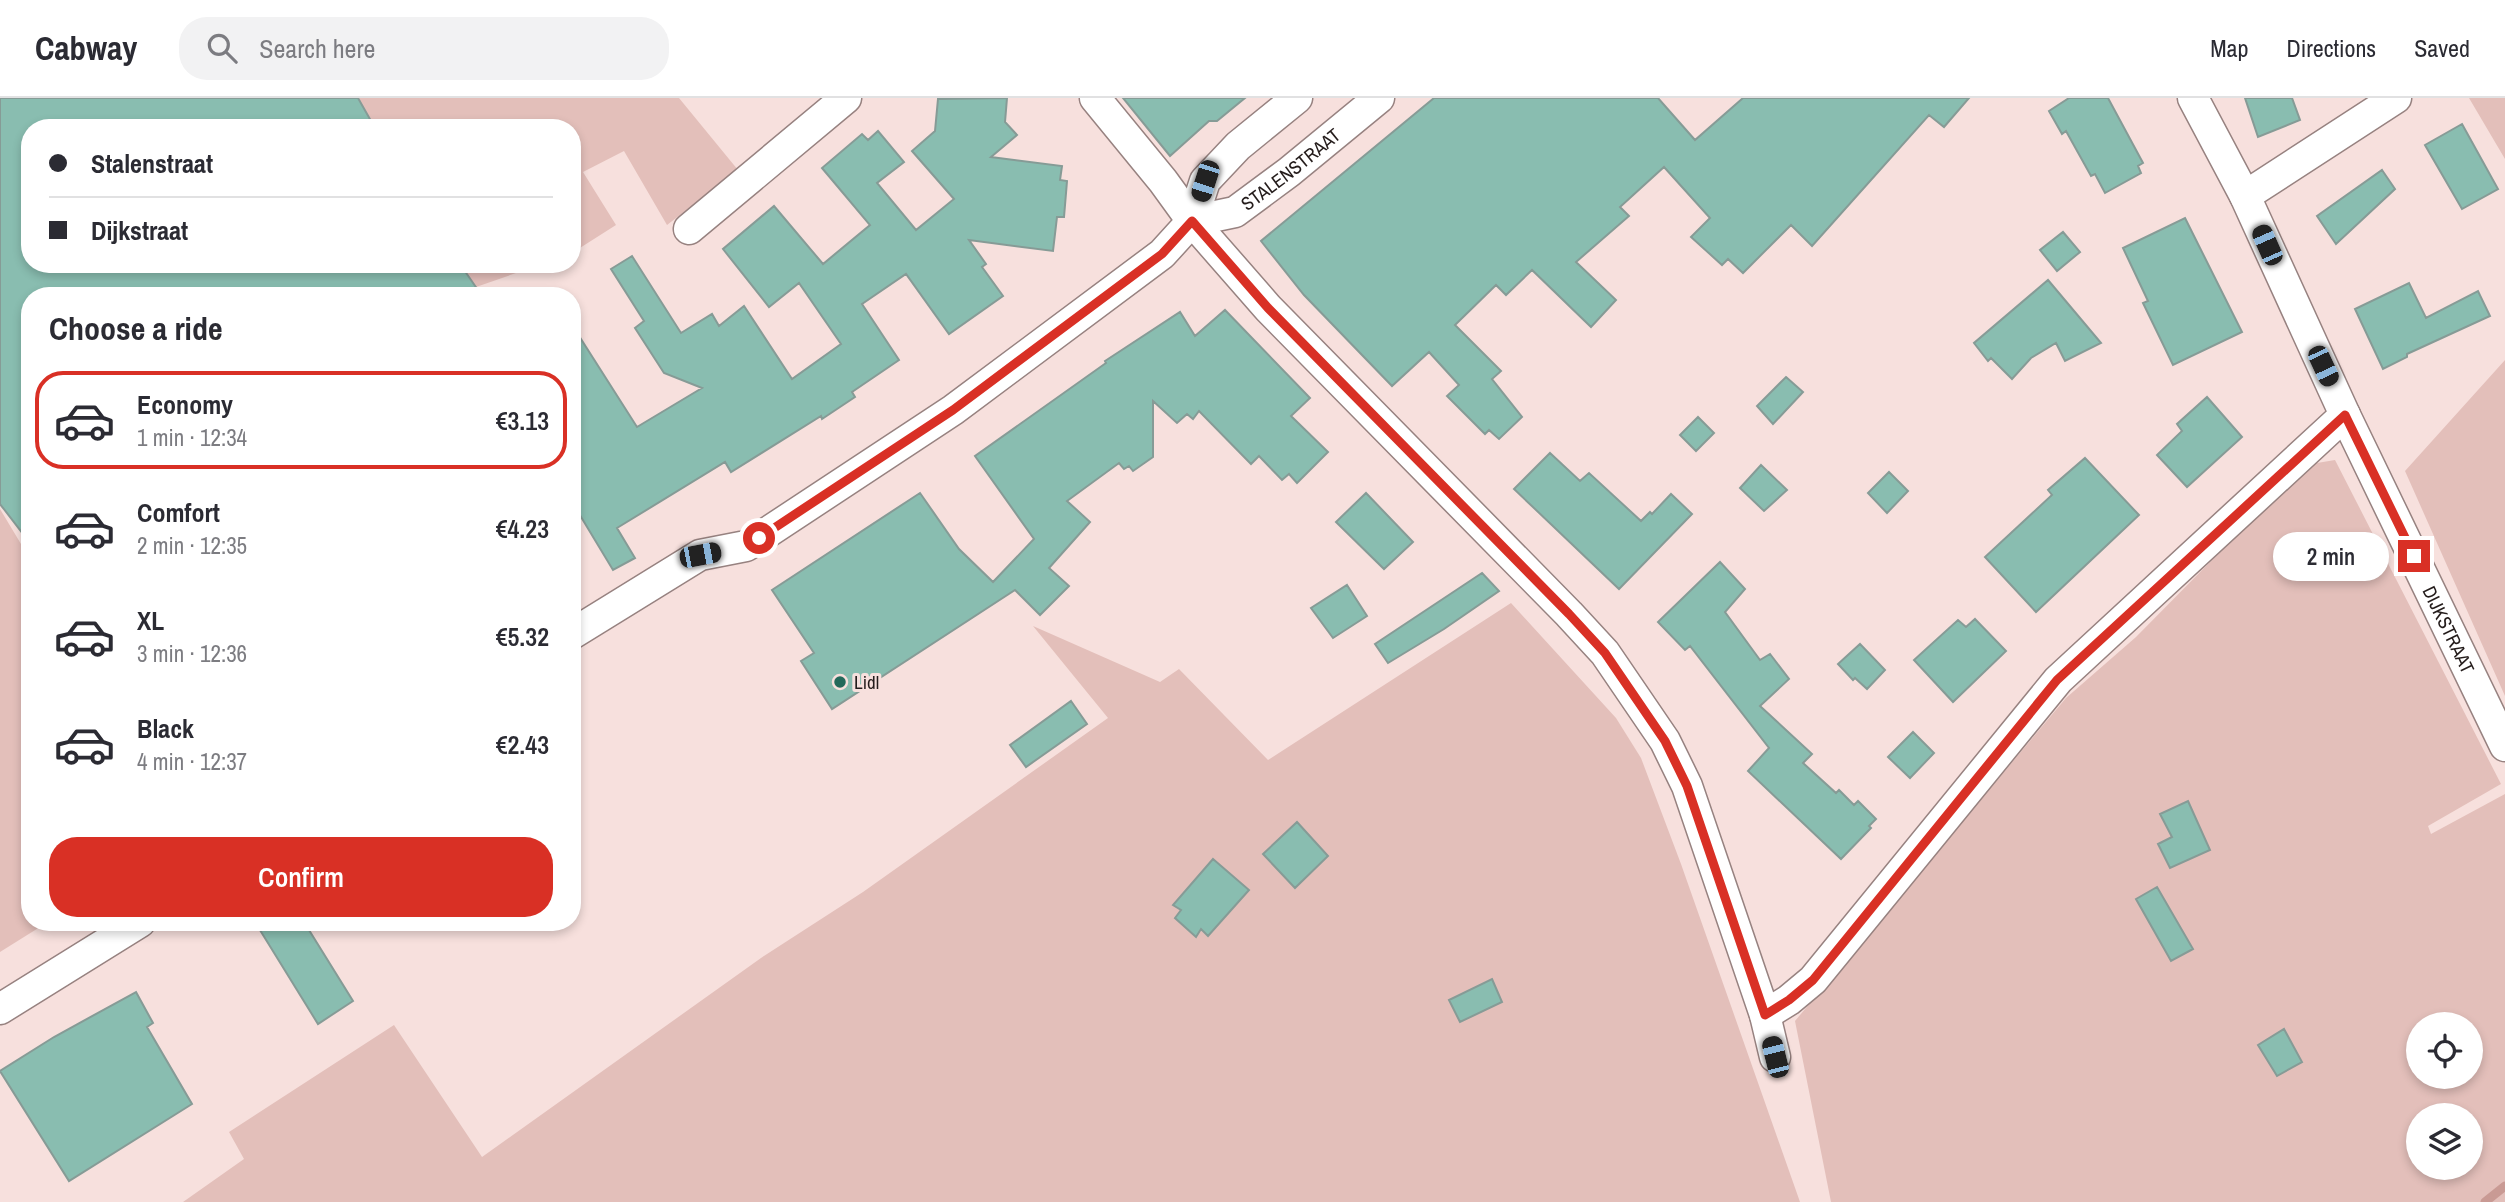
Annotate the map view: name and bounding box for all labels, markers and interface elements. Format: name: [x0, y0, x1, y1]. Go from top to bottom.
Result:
search box: [179, 17, 669, 80]
text: Cabway: [35, 26, 137, 70]
icon: search: [203, 29, 241, 67]
text: Search here: [259, 31, 375, 66]
text: Map: [2210, 32, 2248, 64]
text: Directions: [2286, 32, 2376, 64]
text: Saved: [2414, 32, 2470, 64]
street label: STALENSTRAAT: [1235, 122, 1346, 216]
text: Stalenstraat: [91, 146, 213, 181]
car: [1189, 158, 1222, 204]
text: Dijkstraat: [91, 213, 188, 248]
car: [2249, 222, 2286, 268]
text: Choose a ride: [49, 307, 223, 350]
car: [2305, 343, 2342, 389]
text: Economy: [137, 387, 233, 422]
icon: car: [53, 389, 116, 452]
text: €3.13: [496, 403, 549, 438]
text: 1 min · 12:34: [137, 422, 247, 453]
text: Comfort: [137, 495, 220, 530]
icon: car: [53, 497, 116, 560]
text: €4.23: [496, 511, 549, 546]
route start: [743, 522, 775, 554]
text: 2 min · 12:35: [137, 530, 247, 561]
callout: 2 min: [2274, 532, 2390, 580]
route end: [2398, 540, 2430, 572]
car: [678, 541, 723, 569]
text: 2 min: [2307, 541, 2355, 572]
street label: DIJKSTRAAT: [2417, 581, 2481, 678]
text: XL: [137, 603, 164, 638]
icon: car: [53, 605, 116, 668]
text: €5.32: [496, 619, 549, 654]
text: 3 min · 12:36: [137, 638, 247, 669]
place label: Lidl: [854, 669, 879, 695]
marker: Lidl: [832, 674, 848, 690]
text: Black: [137, 711, 194, 746]
icon: car: [53, 713, 116, 776]
text: €2.43: [496, 727, 549, 762]
text: 4 min · 12:37: [137, 746, 247, 777]
button: Confirm: [49, 837, 553, 917]
map controls: [2406, 1012, 2483, 1180]
button: locate: [2406, 1012, 2483, 1089]
car: [1760, 1034, 1791, 1080]
button: layers: [2406, 1103, 2483, 1180]

